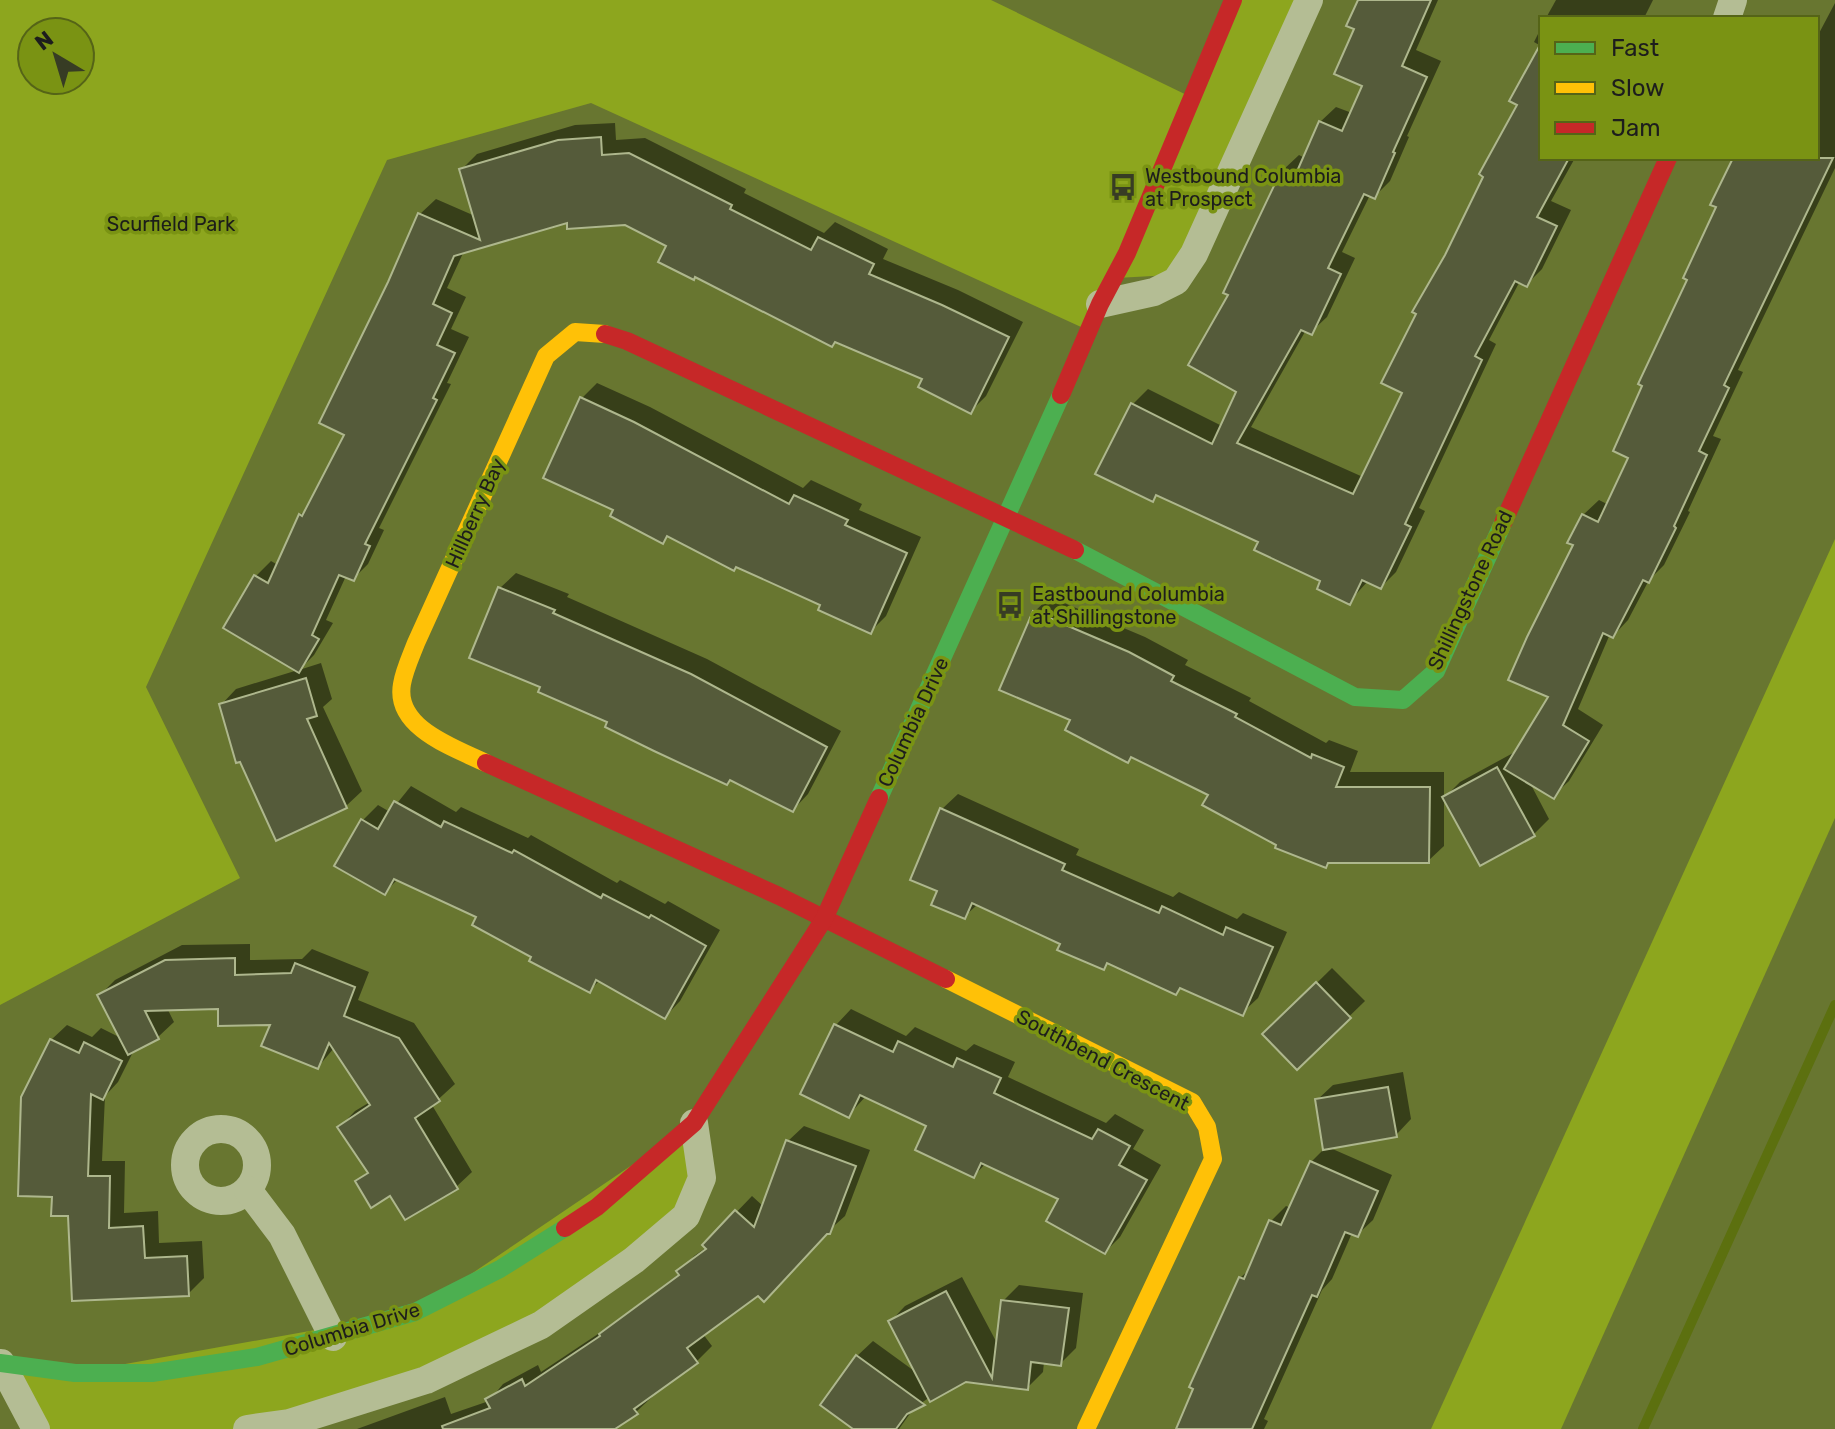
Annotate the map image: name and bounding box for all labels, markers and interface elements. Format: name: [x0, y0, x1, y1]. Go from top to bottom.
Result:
north arrow: [16, 16, 96, 96]
legend: [1539, 16, 1819, 160]
text: N: [29, 25, 59, 56]
text: Fast: [1611, 34, 1659, 62]
text: Slow: [1611, 74, 1664, 102]
text: Jam: [1611, 114, 1661, 142]
place label: Westbound Columbia at Prospect: [1145, 164, 1341, 211]
bus stop icon: Westbound Columbia at Prospect: [1108, 172, 1138, 202]
park label: Scurfield Park: [107, 212, 236, 236]
street label: Hillberry Bay: [440, 454, 510, 572]
street label: Shillingstone Road: [1423, 506, 1517, 674]
place label: Eastbound Columbia at Shillingstone: [1032, 582, 1225, 629]
bus stop icon: Eastbound Columbia at Shillingstone: [995, 590, 1025, 620]
street label: Columbia Drive: [872, 653, 954, 791]
street label: Southbend Crescent: [1013, 1004, 1194, 1116]
street label: Columbia Drive: [281, 1297, 423, 1361]

